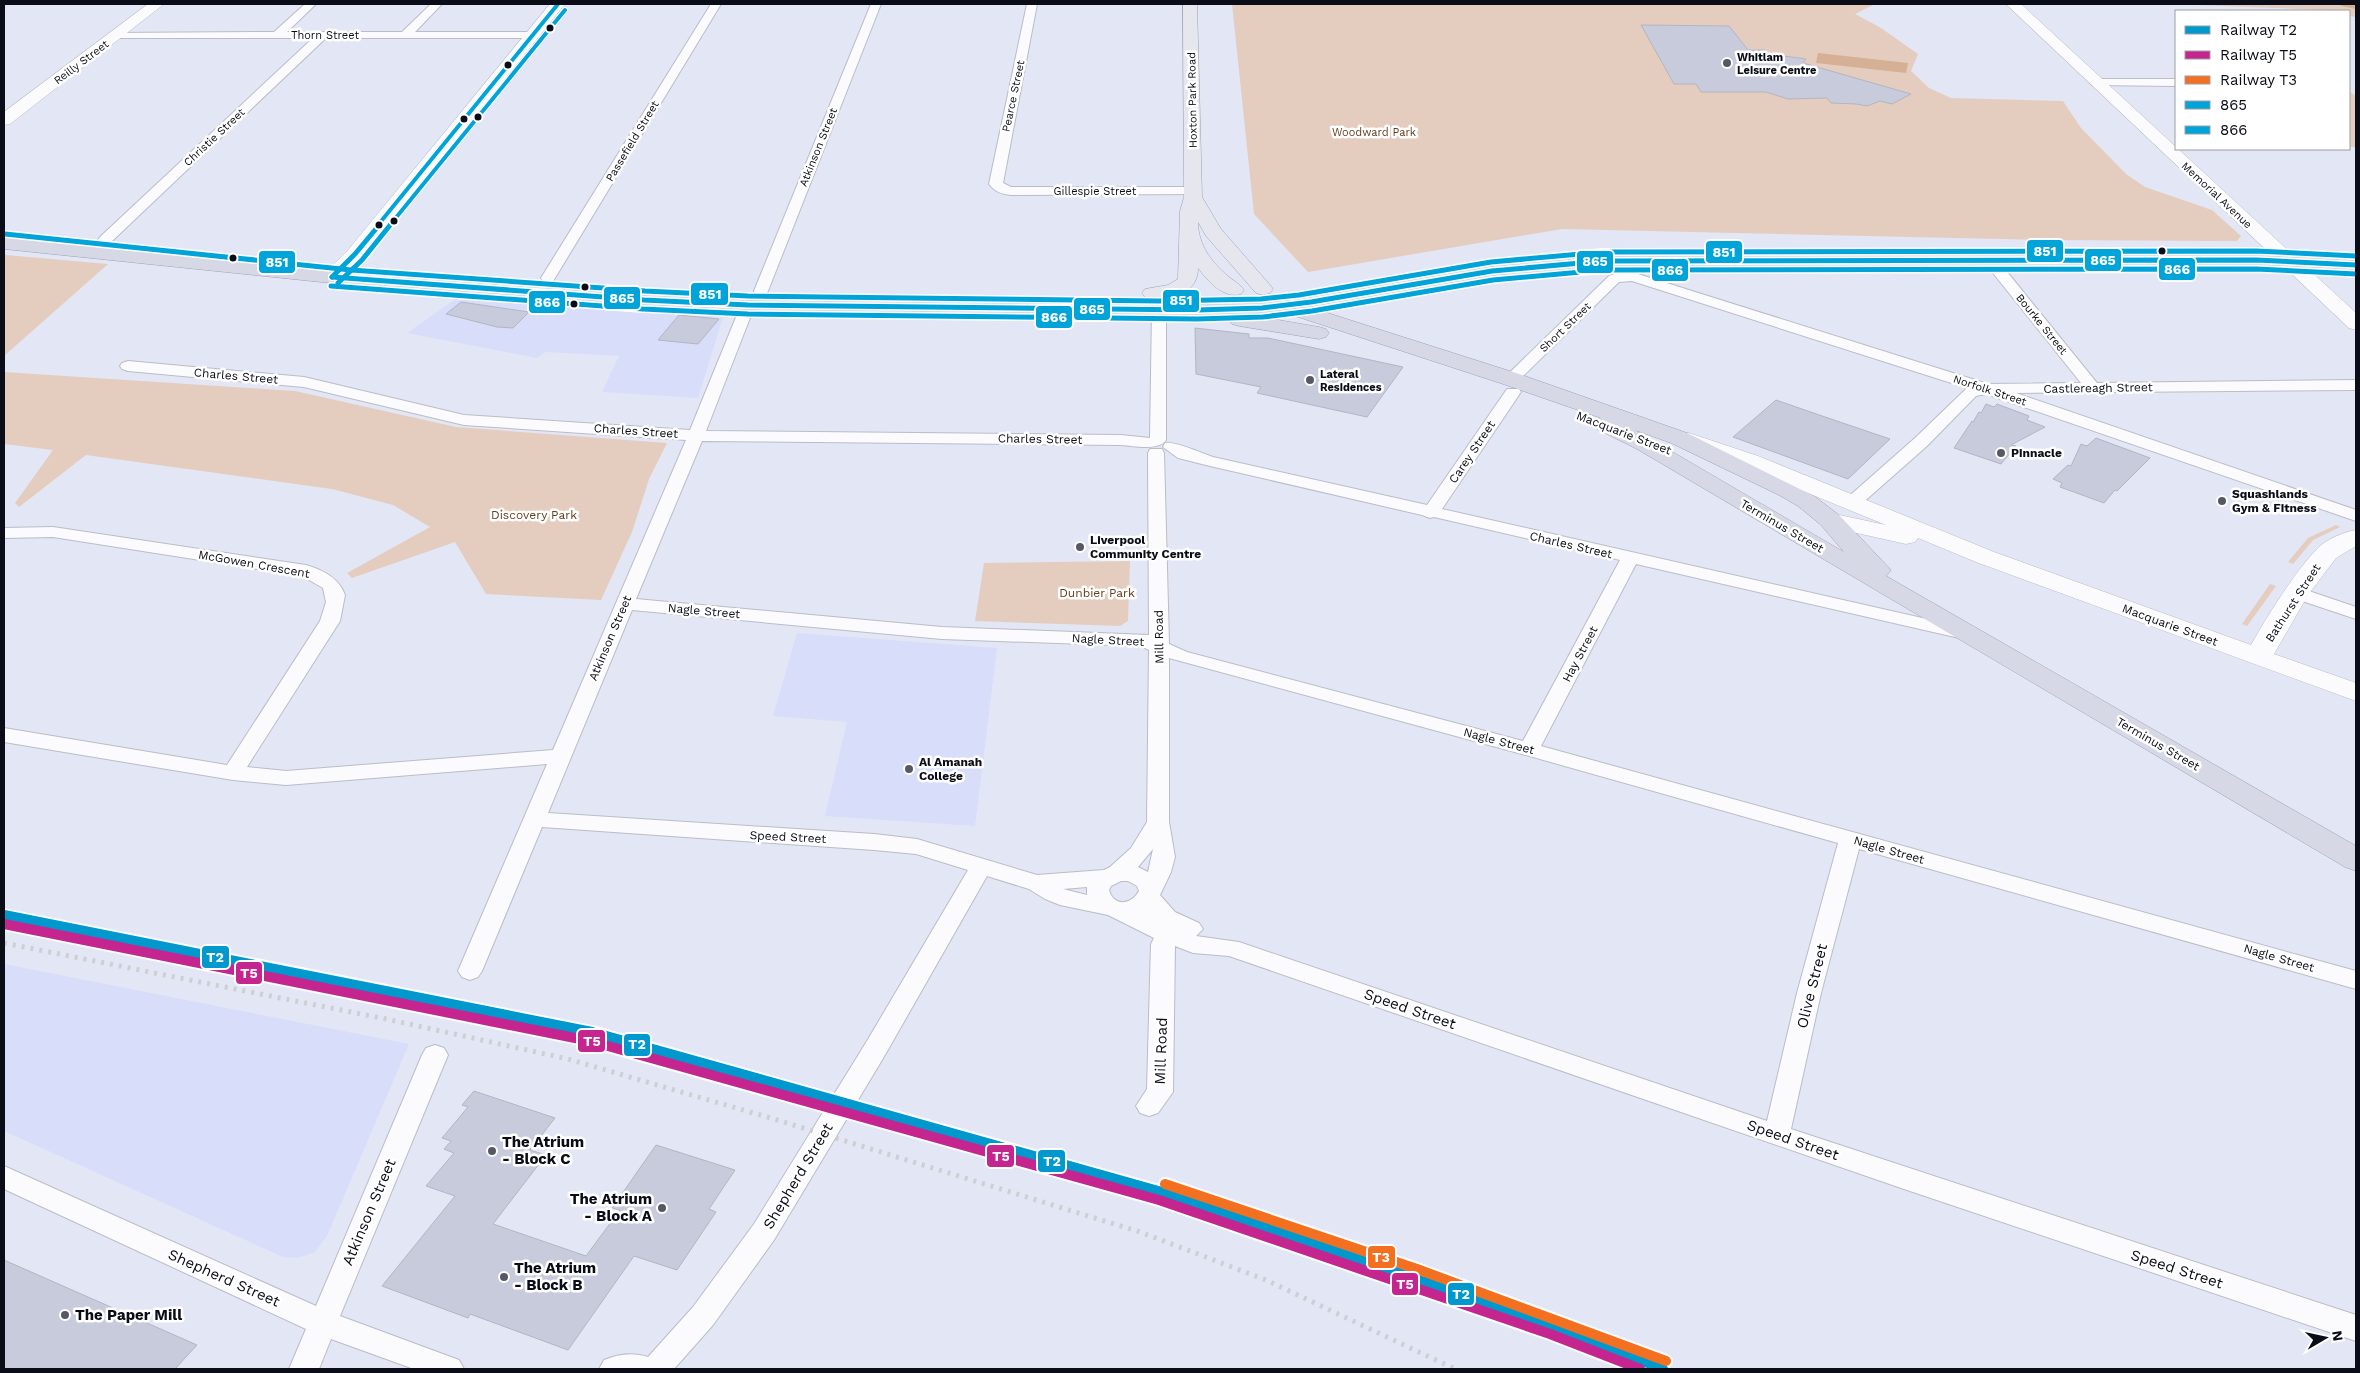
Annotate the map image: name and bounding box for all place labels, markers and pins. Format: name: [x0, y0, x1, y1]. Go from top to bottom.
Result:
unlabelled marker: [545, 23, 555, 33]
place label: Whitlam Leisure Centre: [1737, 51, 1816, 77]
marker: Whitlam Leisure Centre: [1721, 57, 1733, 69]
unlabelled marker: [503, 60, 513, 70]
unlabelled marker: [473, 112, 483, 122]
unlabelled marker: [459, 114, 469, 124]
unlabelled marker: [389, 216, 399, 226]
unlabelled marker: [374, 220, 384, 230]
unlabelled marker: [2157, 246, 2167, 256]
unlabelled marker: [228, 253, 238, 263]
unlabelled marker: [580, 282, 590, 292]
unlabelled marker: [569, 299, 579, 309]
place label: Lateral Residences: [1320, 368, 1382, 394]
marker: Lateral Residences: [1304, 374, 1316, 386]
place label: Pinnacle: [2011, 446, 2062, 460]
marker: Pinnacle: [1995, 447, 2007, 459]
place label: Squashlands Gym & Fitness: [2232, 487, 2317, 515]
marker: Squashlands Gym & Fitness: [2216, 495, 2228, 507]
place label: Liverpool Community Centre: [1090, 533, 1201, 561]
marker: Liverpool Community Centre: [1074, 541, 1086, 553]
place label: Al Amanah College: [919, 755, 982, 783]
marker: Al Amanah College: [903, 763, 915, 775]
place label: The Atrium - Block C: [502, 1133, 584, 1168]
marker: The Atrium - Block C: [486, 1145, 498, 1157]
place label: The Atrium - Block A: [570, 1190, 653, 1225]
marker: The Atrium - Block A: [656, 1202, 668, 1214]
place label: The Atrium - Block B: [514, 1259, 596, 1294]
marker: The Atrium - Block B: [498, 1271, 510, 1283]
place label: The Paper Mill: [75, 1306, 182, 1324]
marker: The Paper Mill: [59, 1309, 71, 1321]

